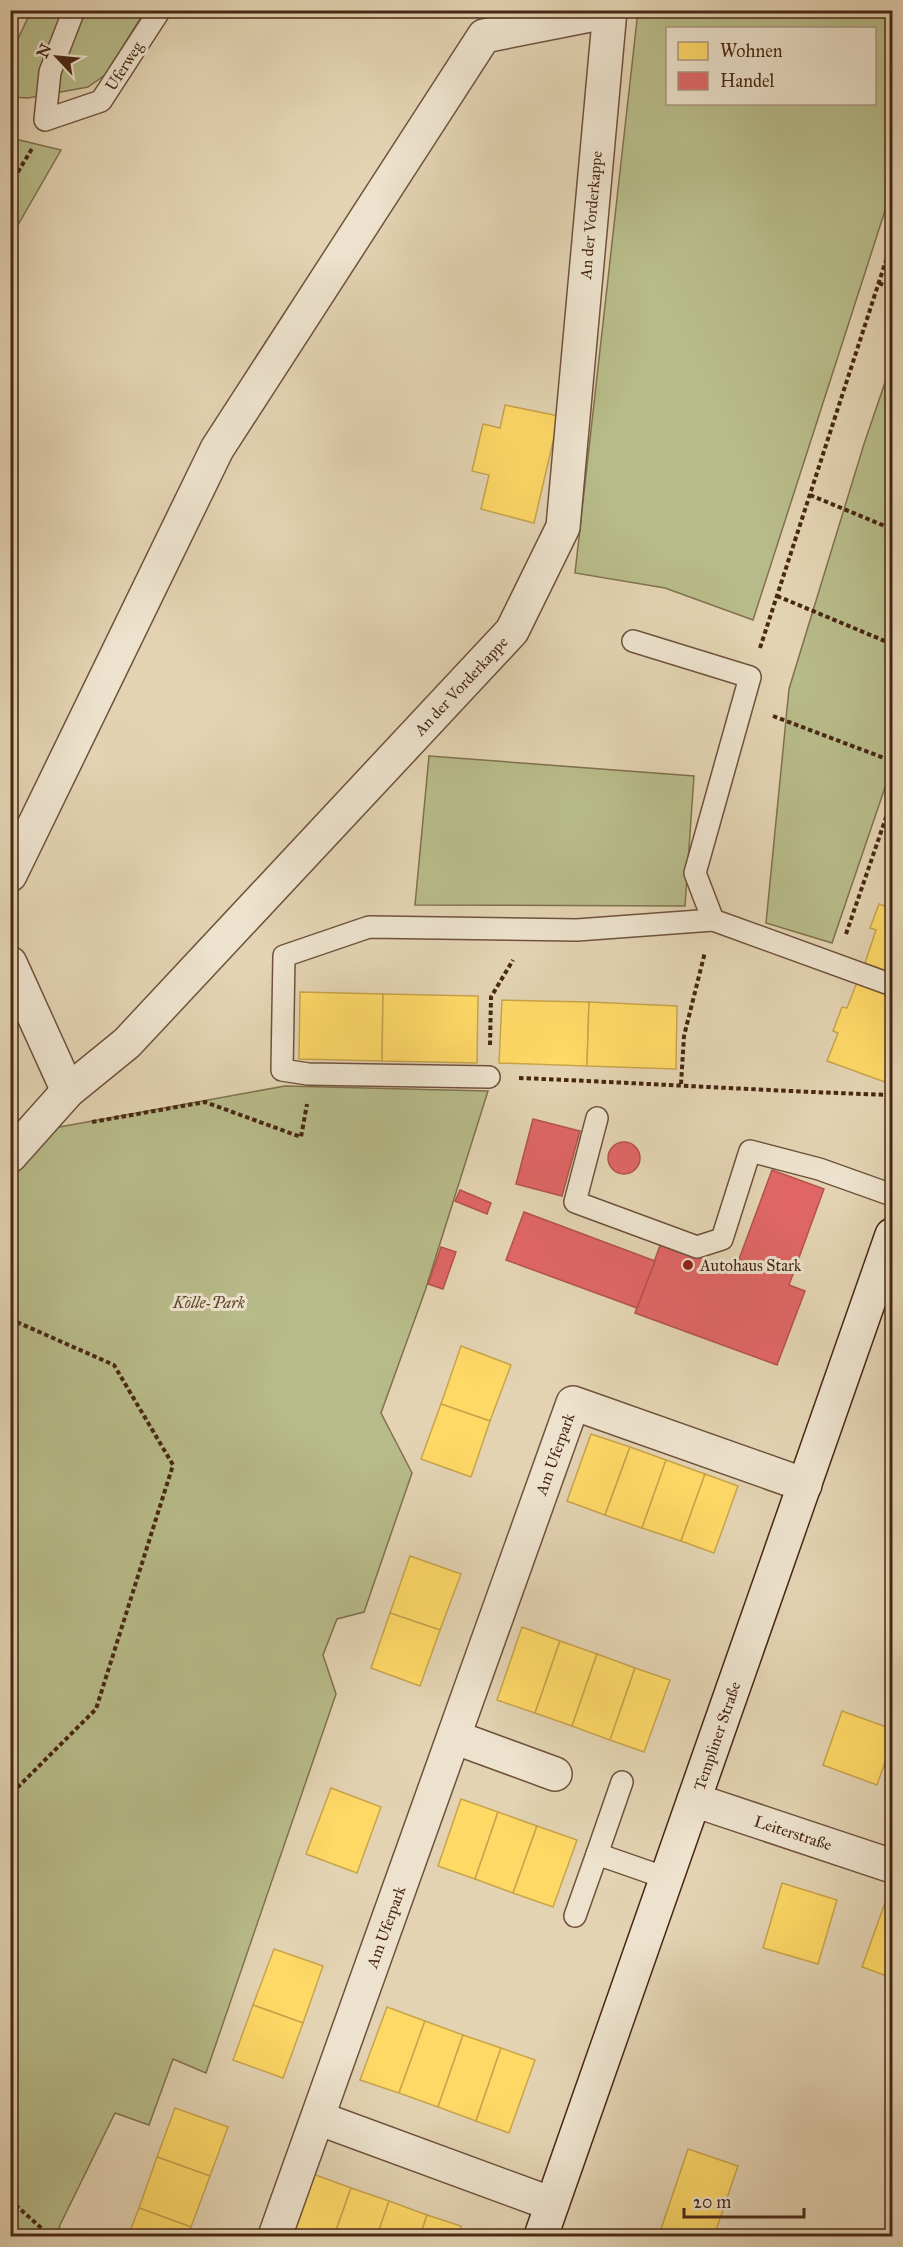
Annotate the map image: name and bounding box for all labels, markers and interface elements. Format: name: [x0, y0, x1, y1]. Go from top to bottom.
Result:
north arrow: [27, 27, 87, 87]
legend: [666, 27, 876, 105]
street label: Uferweg: [101, 37, 148, 95]
text: N: [32, 40, 56, 61]
text: Wohnen: [720, 40, 783, 62]
text: Handel: [720, 70, 774, 92]
street label: An der Vorderkappe: [576, 150, 606, 281]
street label: An der Vorderkappe: [410, 632, 512, 740]
place label: Autohaus Stark: [699, 1256, 802, 1275]
marker: Autohaus Stark: [681, 1258, 695, 1272]
park label: Kölle-Park: [172, 1293, 245, 1312]
street label: Am Uferpark: [531, 1410, 579, 1499]
street label: Templiner Straße: [689, 1679, 745, 1793]
street label: Leiterstraße: [752, 1812, 834, 1855]
street label: Am Uferpark: [362, 1883, 410, 1972]
scale bar: [684, 2181, 804, 2219]
text: 20 m: [693, 2191, 731, 2213]

